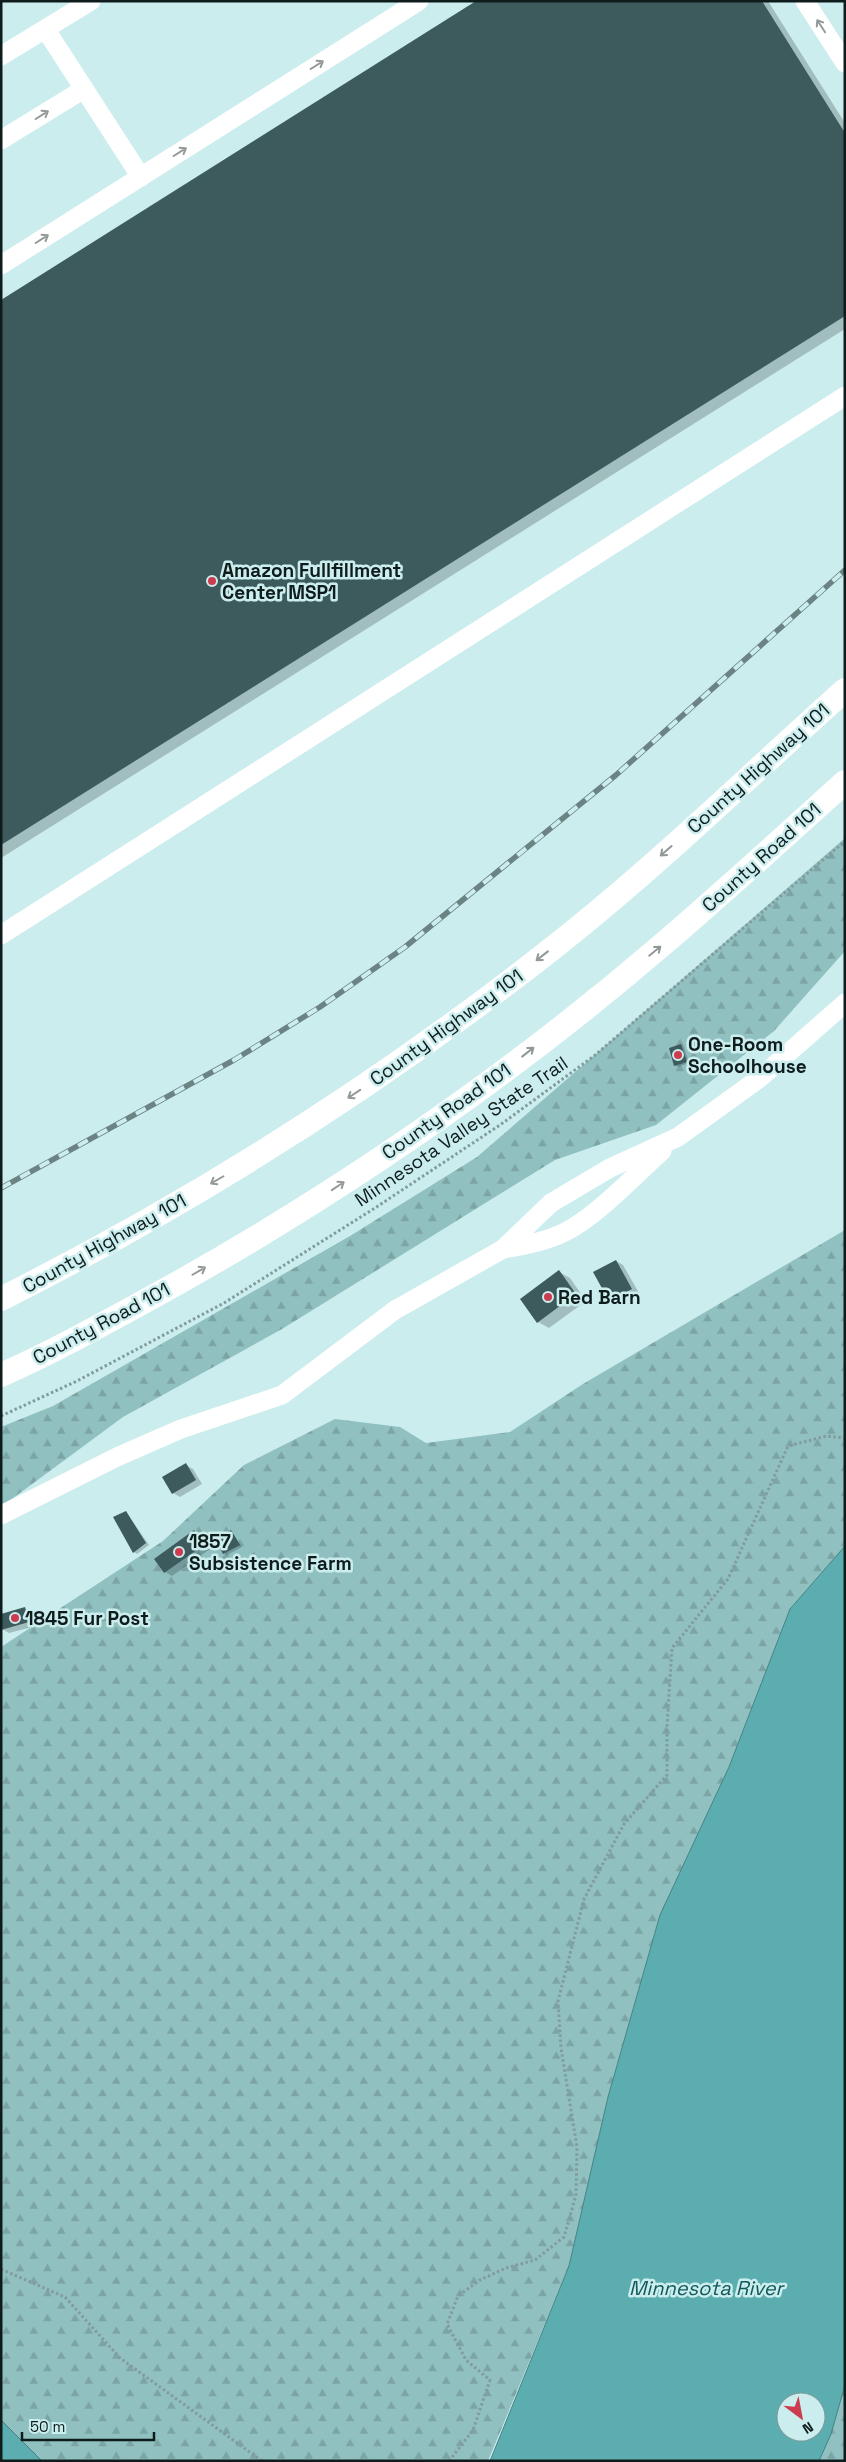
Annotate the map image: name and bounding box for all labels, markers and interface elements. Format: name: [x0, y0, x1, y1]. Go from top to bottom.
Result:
one-way arrow: [816, 20, 826, 34]
one-way arrow: [310, 60, 324, 70]
one-way arrow: [35, 109, 49, 119]
one-way arrow: [172, 147, 186, 157]
one-way arrow: [35, 234, 49, 244]
place label: Amazon Fullfillment Center MSP1: [222, 558, 401, 605]
marker: Amazon Fullfillment Center MSP1: [206, 575, 218, 587]
street label: County Highway 101: [682, 698, 835, 839]
street label: County Road 101: [697, 797, 826, 917]
one-way arrow: [659, 845, 672, 857]
one-way arrow: [648, 946, 661, 957]
one-way arrow: [536, 951, 549, 962]
street label: County Highway 101: [365, 963, 528, 1091]
place label: One-Room Schoolhouse: [688, 1032, 807, 1079]
one-way arrow: [521, 1047, 534, 1058]
marker: One-Room Schoolhouse: [672, 1049, 684, 1061]
street label: Minnesota Valley State Trail: [350, 1051, 573, 1212]
street label: County Road 101: [377, 1058, 516, 1165]
one-way arrow: [347, 1089, 361, 1099]
one-way arrow: [210, 1176, 224, 1186]
one-way arrow: [331, 1181, 345, 1192]
street label: County Highway 101: [18, 1188, 191, 1299]
one-way arrow: [191, 1265, 206, 1275]
street label: County Road 101: [28, 1277, 174, 1370]
place label: Red Barn: [558, 1285, 641, 1310]
marker: Red Barn: [542, 1291, 554, 1303]
place label: 1857 Subsistence Farm: [189, 1529, 352, 1576]
marker: 1857 Subsistence Farm: [173, 1546, 185, 1558]
place label: 1845 Fur Post: [25, 1606, 149, 1631]
marker: 1845 Fur Post: [9, 1612, 21, 1624]
water label: Minnesota River: [629, 2275, 786, 2301]
north arrow: [776, 2392, 826, 2442]
scale bar: [22, 2410, 155, 2442]
text: 50 m: [30, 2417, 65, 2436]
text: N: [799, 2418, 817, 2438]

